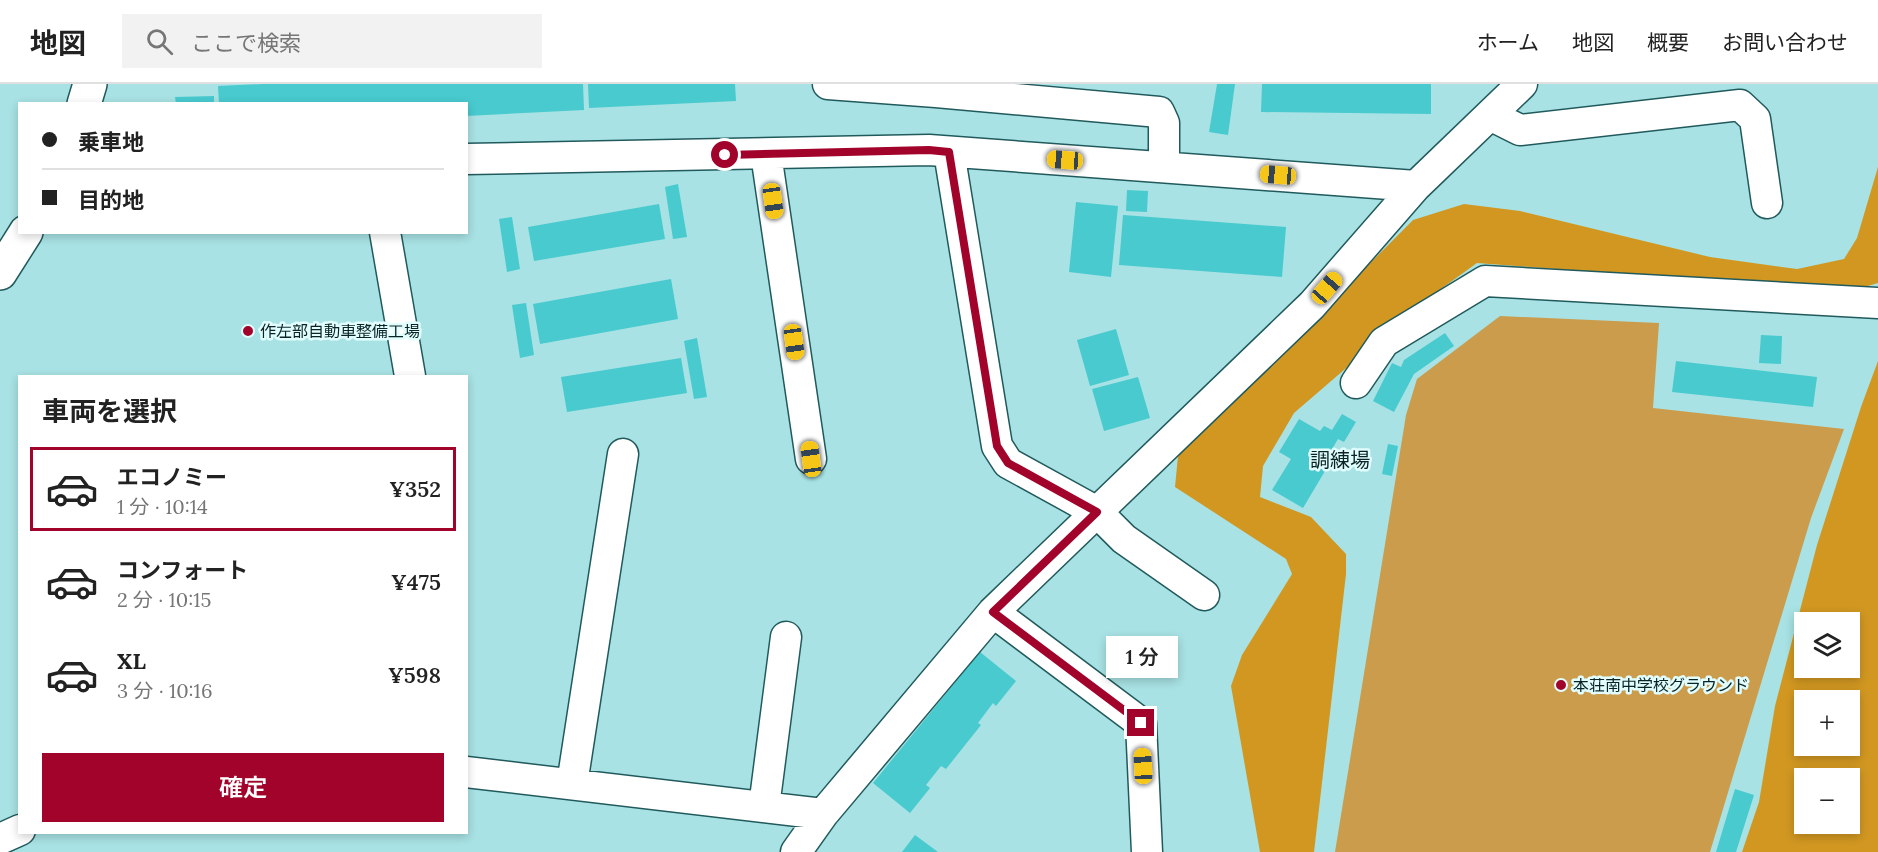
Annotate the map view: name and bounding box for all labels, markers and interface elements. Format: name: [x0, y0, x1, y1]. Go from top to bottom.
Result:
search box: [122, 14, 542, 68]
text: 地図: [30, 25, 86, 61]
icon: search: [143, 25, 176, 58]
text: ここで検索: [191, 29, 301, 57]
text: ホーム: [1477, 29, 1539, 56]
text: 地図: [1572, 29, 1614, 56]
text: 概要: [1647, 29, 1689, 56]
text: お問い合わせ: [1722, 29, 1848, 56]
text: 乗車地: [78, 128, 144, 156]
route start: [711, 141, 738, 168]
car: [1046, 150, 1084, 170]
car: [1259, 164, 1297, 186]
car: [762, 182, 784, 220]
text: 目的地: [78, 186, 144, 214]
car: [1308, 269, 1346, 307]
place label: 作左部自動車整備工場: [260, 321, 420, 341]
car: [783, 323, 805, 361]
marker: 作左部自動車整備工場: [241, 324, 255, 338]
text: 車両を選択: [42, 394, 177, 428]
car: [800, 440, 822, 478]
district label: 調練場: [1310, 447, 1370, 472]
icon: car: [45, 462, 99, 516]
text: エコノミー: [117, 463, 227, 491]
text: ¥352: [389, 475, 441, 503]
text: 1 分 · 10:14: [117, 494, 208, 519]
icon: car: [45, 555, 99, 609]
text: コンフォート: [117, 556, 248, 584]
text: ¥475: [391, 568, 441, 596]
text: 2 分 · 10:15: [117, 587, 211, 612]
map controls: [1794, 612, 1860, 834]
button: layers: [1794, 612, 1860, 678]
callout: 1 分: [1105, 636, 1177, 678]
text: 1 分: [1125, 644, 1159, 669]
text: XL: [117, 647, 146, 675]
icon: car: [45, 648, 99, 702]
text: ¥598: [388, 661, 441, 689]
place label: 本荘南中学校グラウンド: [1573, 675, 1749, 695]
text: 3 分 · 10:16: [117, 678, 212, 703]
marker: 本荘南中学校グラウンド: [1554, 678, 1568, 692]
button: +: [1794, 690, 1860, 756]
route end: [1127, 709, 1154, 736]
car: [1133, 748, 1153, 784]
button: 確定: [42, 753, 444, 822]
button: −: [1794, 768, 1860, 834]

